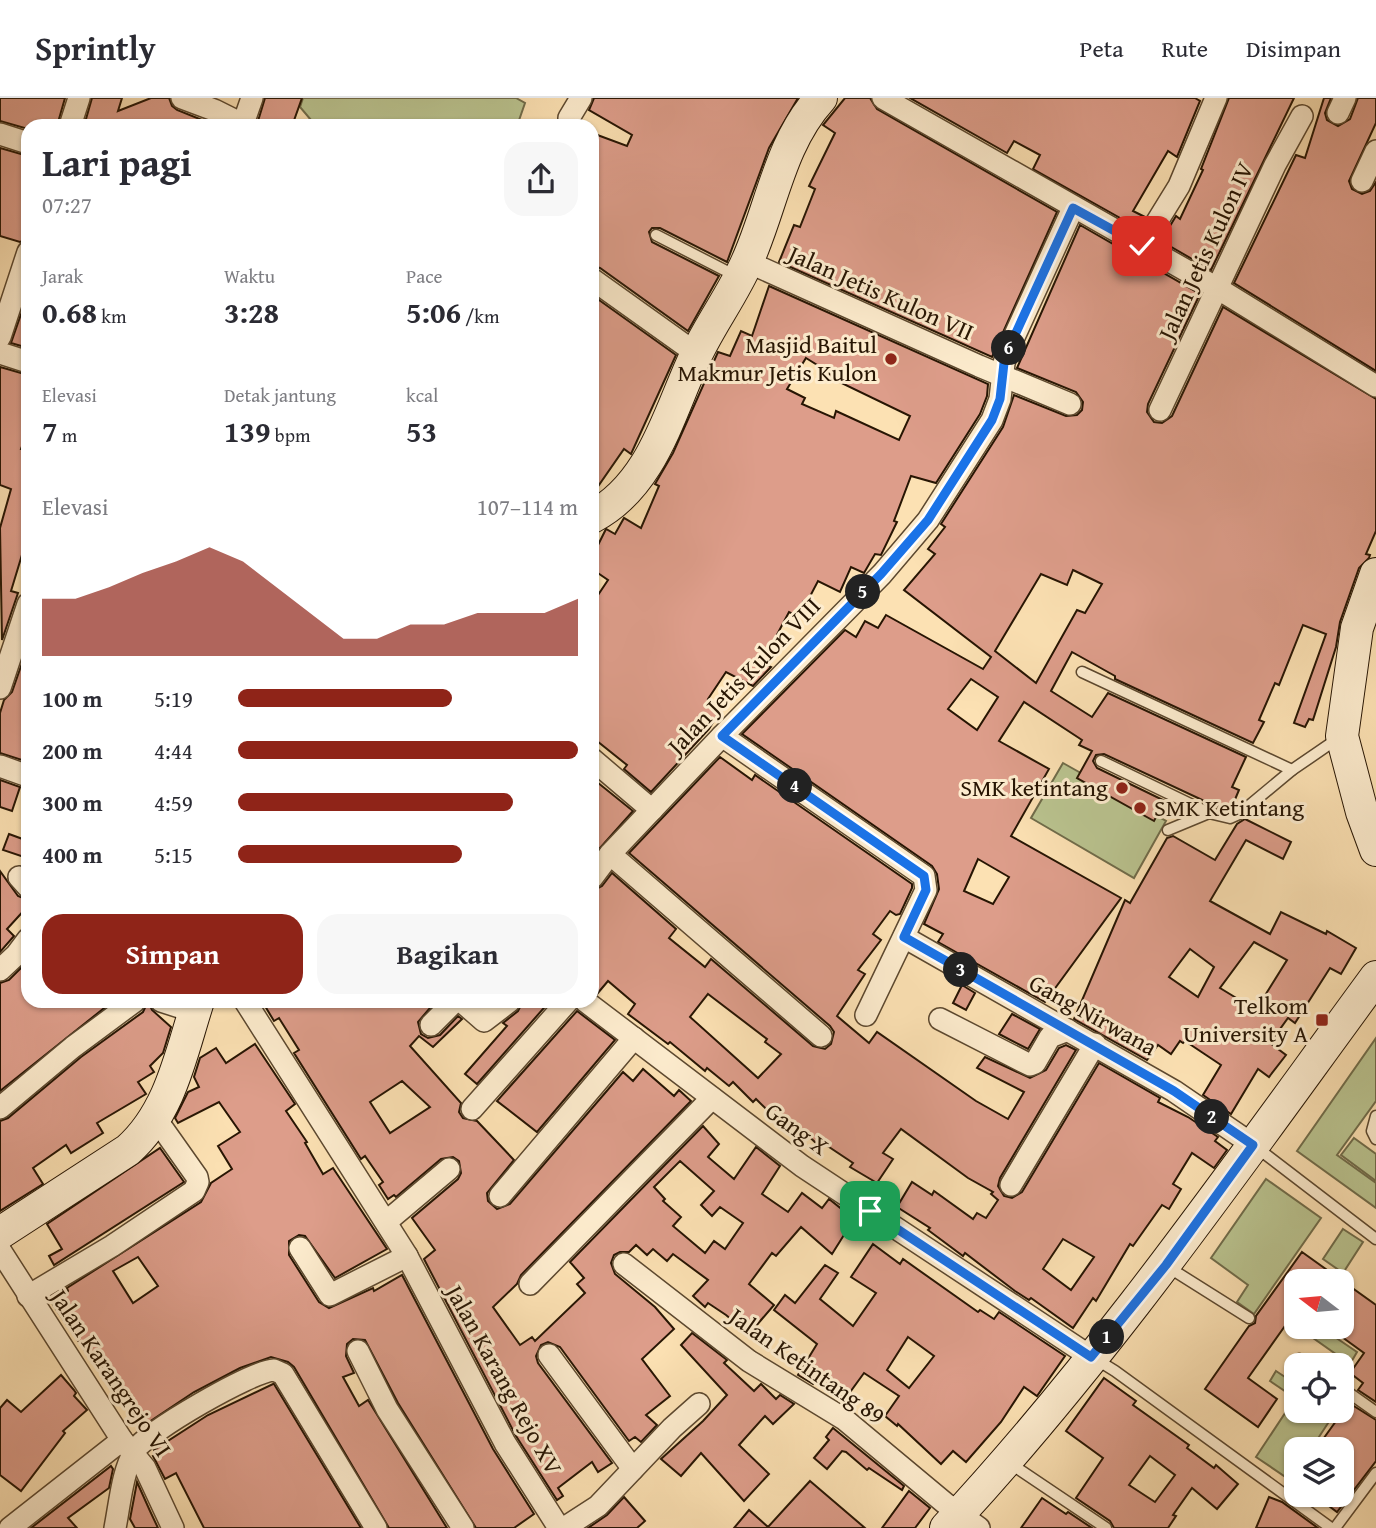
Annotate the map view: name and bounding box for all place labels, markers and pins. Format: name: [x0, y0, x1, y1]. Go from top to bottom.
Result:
pin: [1112, 216, 1172, 276]
place label: Masjid Baitul Makmur Jetis Kulon: [678, 327, 878, 390]
pin: 6: [992, 330, 1026, 366]
marker: Masjid Baitul Makmur Jetis Kulon: [883, 351, 899, 367]
pin: 5: [846, 574, 880, 610]
pin: 4: [778, 768, 812, 804]
place label: SMK ketintang: [960, 770, 1108, 805]
marker: SMK ketintang: [1114, 780, 1130, 796]
place label: SMK Ketintang: [1154, 790, 1304, 825]
marker: SMK Ketintang: [1132, 800, 1148, 816]
pin: 3: [944, 952, 978, 988]
place label: Telkom University A: [1183, 988, 1308, 1051]
marker: Telkom University A: [1314, 1012, 1330, 1028]
pin: 2: [1194, 1100, 1230, 1134]
pin: [840, 1181, 900, 1241]
pin: 1: [1090, 1320, 1124, 1354]

